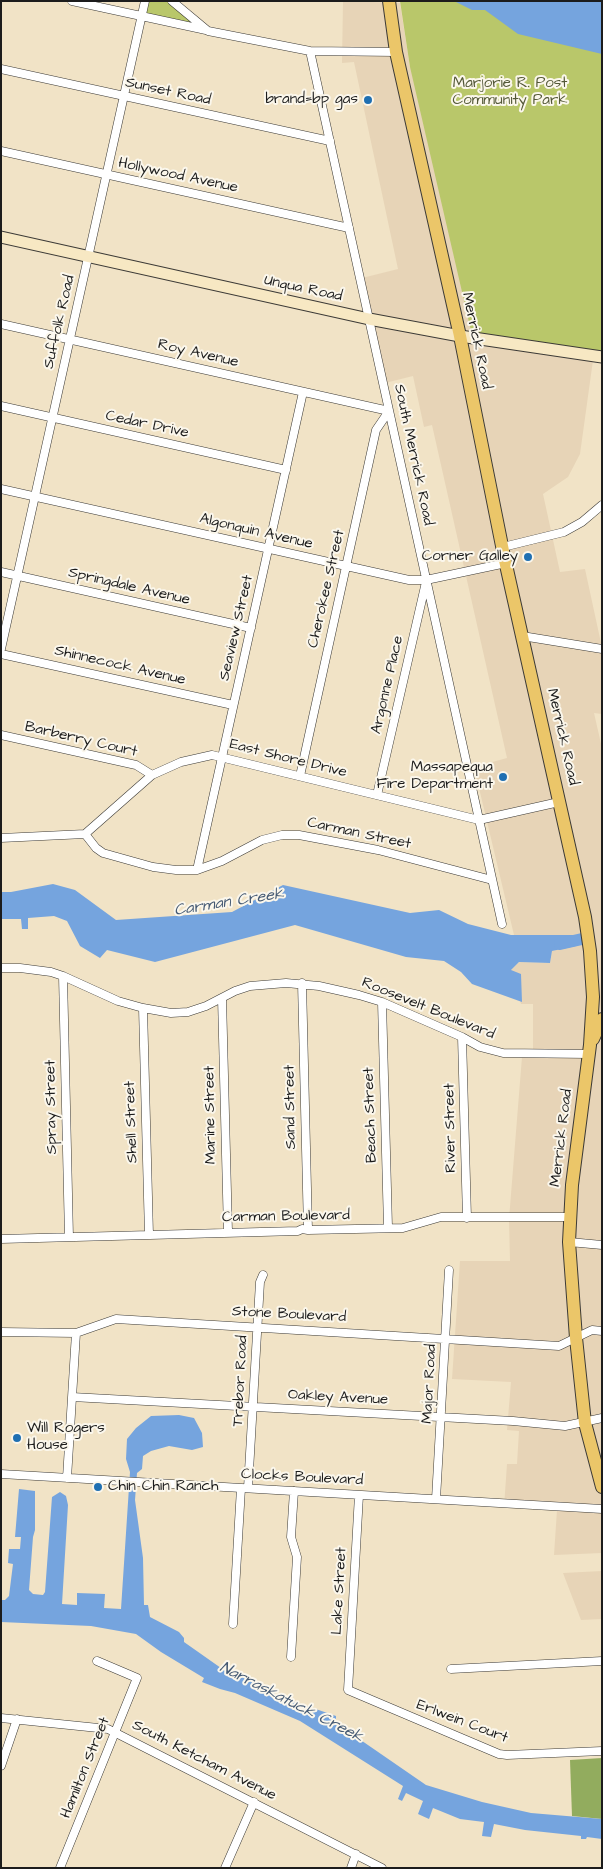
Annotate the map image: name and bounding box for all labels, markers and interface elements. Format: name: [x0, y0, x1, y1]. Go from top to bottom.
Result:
street label: Sunset Road: [124, 74, 212, 110]
park label: Marjorie R. Post Community Park: [453, 75, 567, 110]
place label: brand=bp gas: [265, 91, 358, 109]
marker: brand=bp gas: [362, 94, 374, 106]
street label: Hollywood Avenue: [117, 155, 239, 197]
street label: Unqua Road: [262, 272, 344, 306]
street label: Suffolk Road: [40, 273, 80, 371]
street label: Merrick Road: [457, 291, 495, 391]
street label: Roy Avenue: [156, 336, 240, 372]
street label: South Merrick Road: [389, 383, 437, 527]
street label: Cedar Drive: [104, 407, 190, 443]
street label: Algonquin Avenue: [198, 510, 314, 554]
street label: Cherokee Street: [305, 528, 349, 650]
place label: Corner Galley: [422, 548, 518, 566]
marker: Corner Galley: [522, 551, 534, 563]
street label: Springdale Avenue: [66, 564, 192, 610]
street label: Seaview Street: [216, 573, 258, 683]
street label: Argonne Place: [368, 634, 408, 736]
street label: Shinnecock Avenue: [53, 642, 187, 690]
street label: Merrick Road: [542, 687, 582, 787]
street label: Barberry Court: [23, 718, 139, 762]
street label: East Shore Drive: [228, 736, 348, 782]
place label: Massapequa Fire Department: [376, 759, 493, 794]
marker: Massapequa Fire Department: [497, 771, 509, 783]
street label: Carman Street: [305, 814, 413, 854]
water label: Carman Creek: [173, 885, 285, 921]
street label: Roosevelt Boulevard: [359, 974, 497, 1044]
street label: Spray Street: [42, 1060, 62, 1154]
street label: Sand Street: [281, 1064, 301, 1150]
street label: Marine Street: [201, 1066, 221, 1164]
street label: Beach Street: [360, 1067, 382, 1163]
street label: Shell Street: [122, 1081, 142, 1163]
street label: River Street: [441, 1083, 461, 1173]
street label: Merrick Road: [547, 1088, 577, 1188]
street label: Carman Boulevard: [222, 1207, 350, 1227]
street label: Stone Boulevard: [231, 1303, 347, 1327]
street label: Trebor Road: [230, 1335, 252, 1427]
street label: Major Road: [419, 1344, 441, 1424]
street label: Oakley Avenue: [287, 1386, 389, 1410]
place label: Will Rogers House: [27, 1420, 105, 1455]
marker: Will Rogers House: [11, 1432, 23, 1444]
street label: Clocks Boulevard: [240, 1466, 364, 1490]
place label: Chin Chin Ranch: [108, 1478, 218, 1496]
marker: Chin Chin Ranch: [92, 1481, 104, 1493]
street label: Lake Street: [329, 1547, 351, 1635]
water label: Narraskatuck Creek: [216, 1659, 366, 1747]
street label: Erlwein Court: [414, 1696, 510, 1748]
street label: Hamilton Street: [58, 1715, 114, 1821]
street label: South Ketcham Avenue: [129, 1717, 279, 1805]

